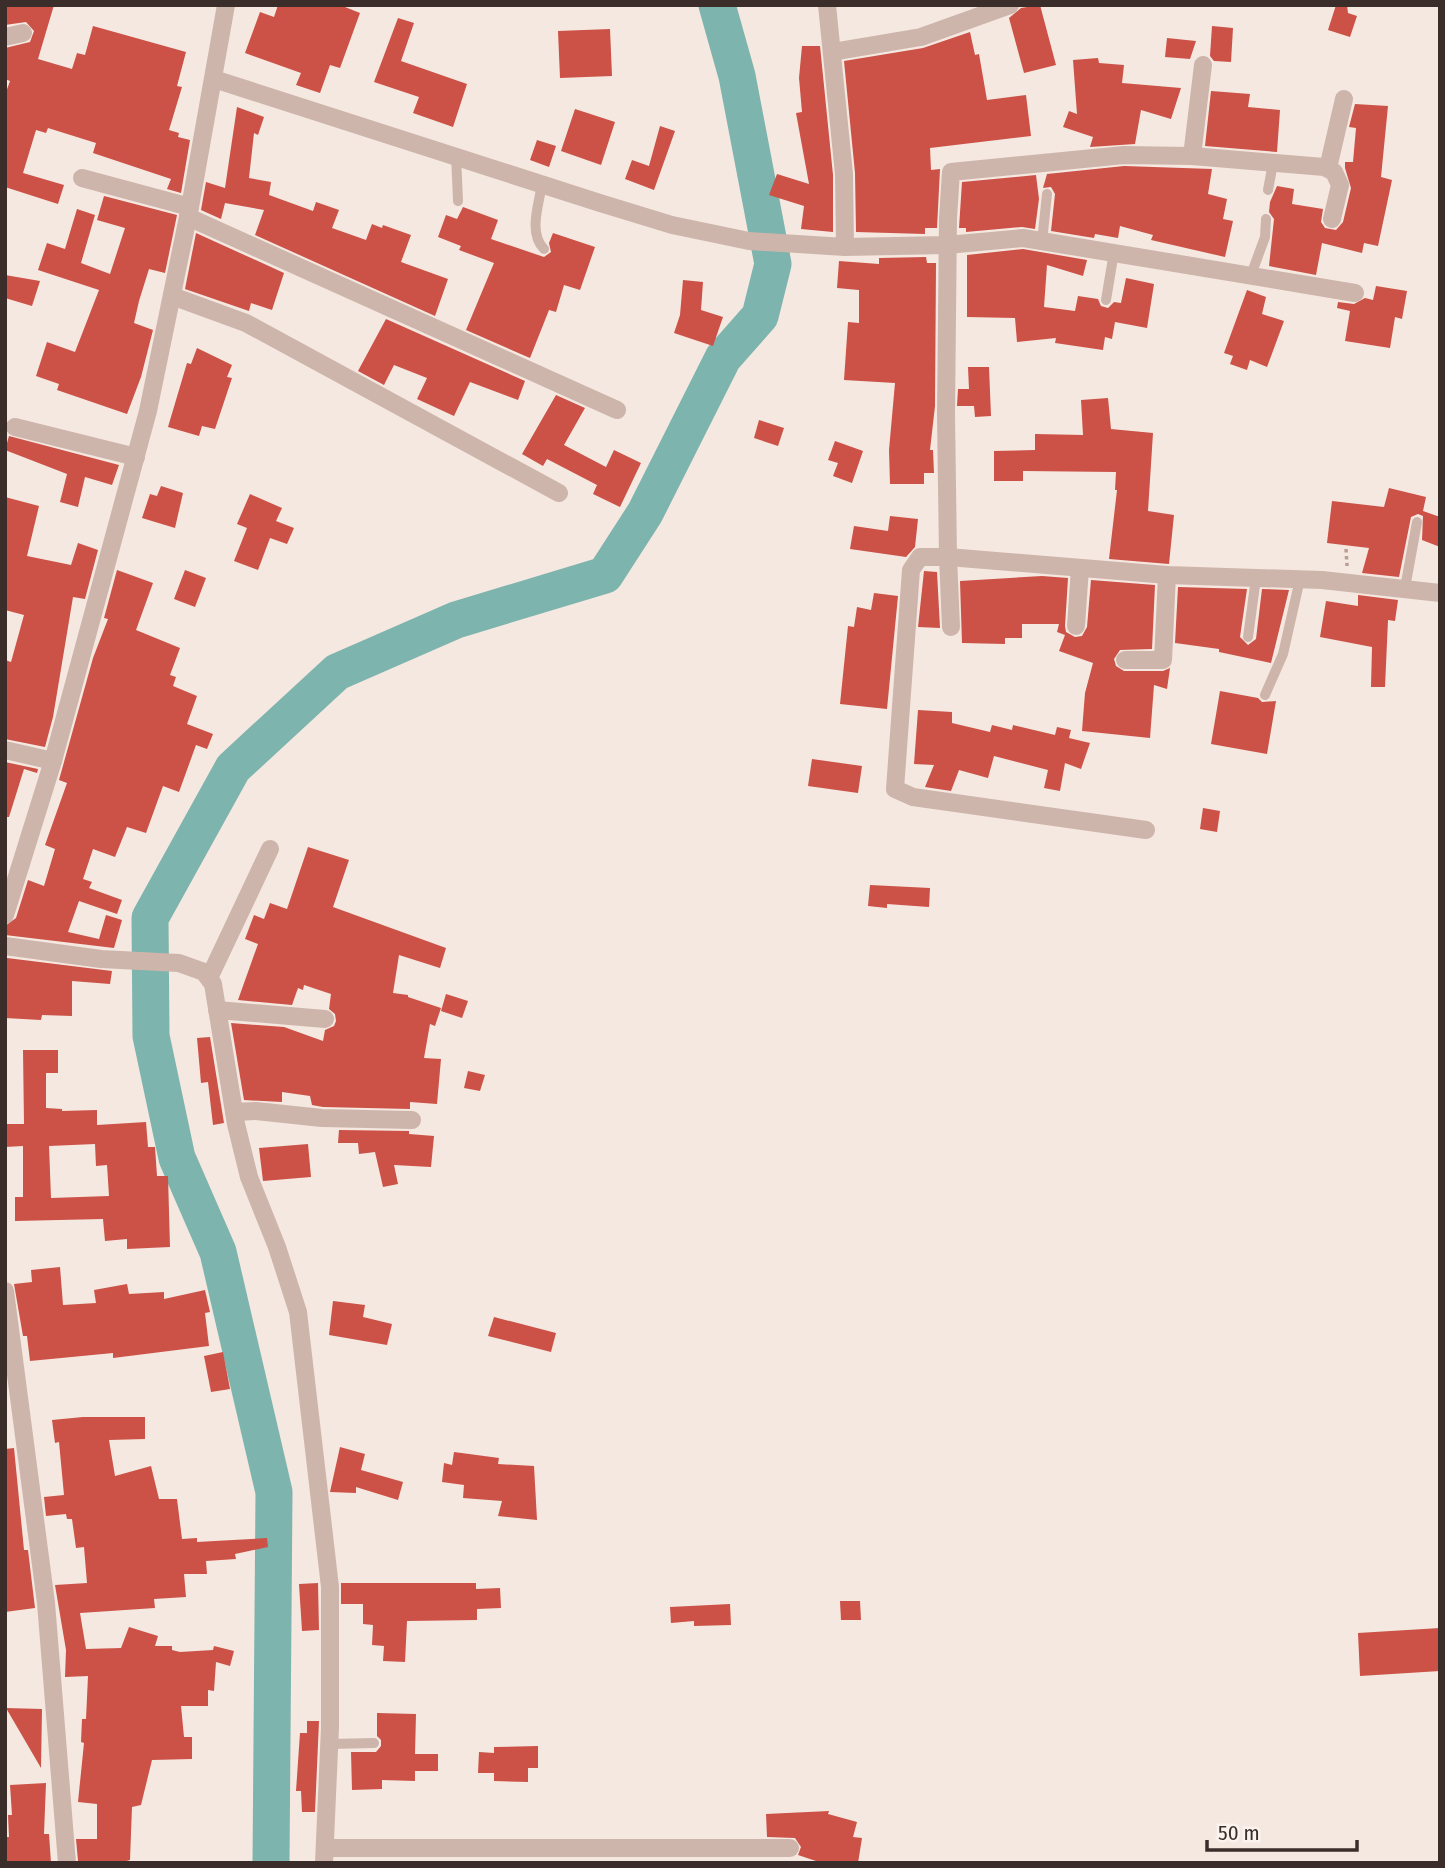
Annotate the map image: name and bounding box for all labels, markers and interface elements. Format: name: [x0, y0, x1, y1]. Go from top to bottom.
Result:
scale bar: [1207, 1808, 1358, 1852]
text: 50 m: [1218, 1820, 1260, 1846]

